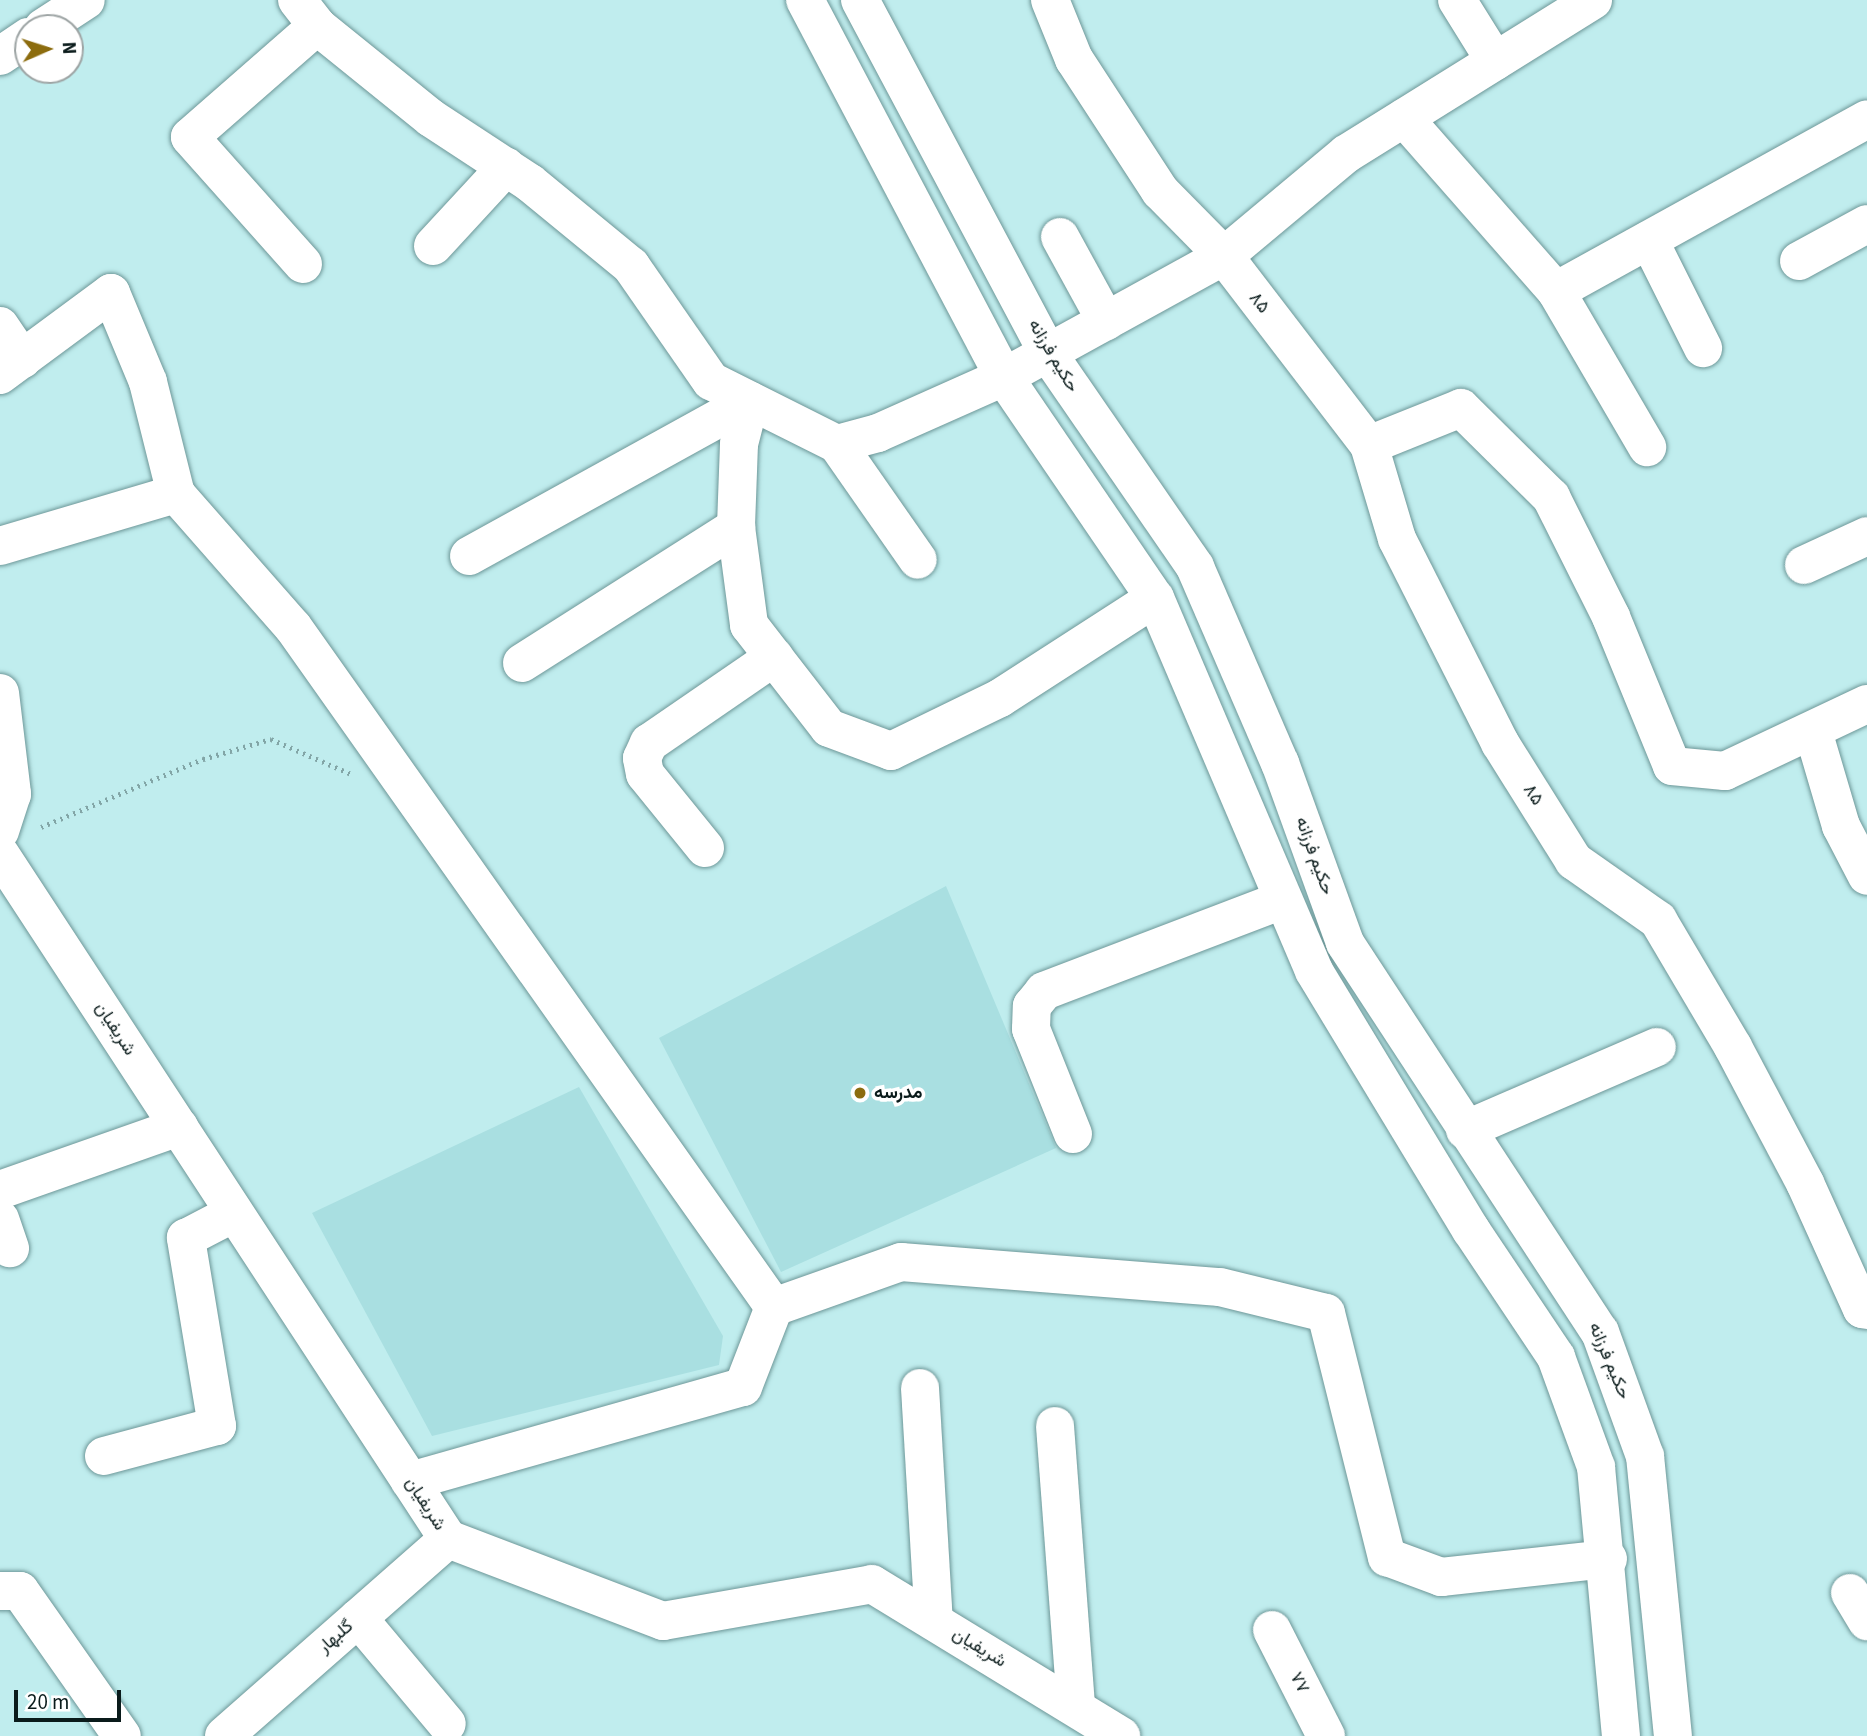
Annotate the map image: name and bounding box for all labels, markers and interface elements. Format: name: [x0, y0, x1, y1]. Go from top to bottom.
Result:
north arrow: [14, 14, 84, 84]
text: N: [55, 41, 82, 55]
street label: ۸۵: [1244, 288, 1274, 318]
street label: حکیم فرزانه: [1023, 316, 1083, 396]
street label: ۸۵: [1518, 780, 1548, 810]
street label: حکیم فرزانه: [1290, 814, 1338, 898]
street label: شریفیان: [90, 998, 140, 1060]
place label: مدرسه: [874, 1082, 923, 1104]
marker: مدرسه: [852, 1085, 868, 1101]
street label: حکیم فرزانه: [1583, 1319, 1635, 1403]
street label: شریفیان: [400, 1473, 450, 1535]
street label: گلبهار: [314, 1616, 358, 1658]
street label: شریفیان: [948, 1624, 1010, 1672]
street label: ۷۷: [1285, 1669, 1313, 1697]
scale bar: [18, 1676, 124, 1720]
text: 20 m: [27, 1687, 69, 1717]

